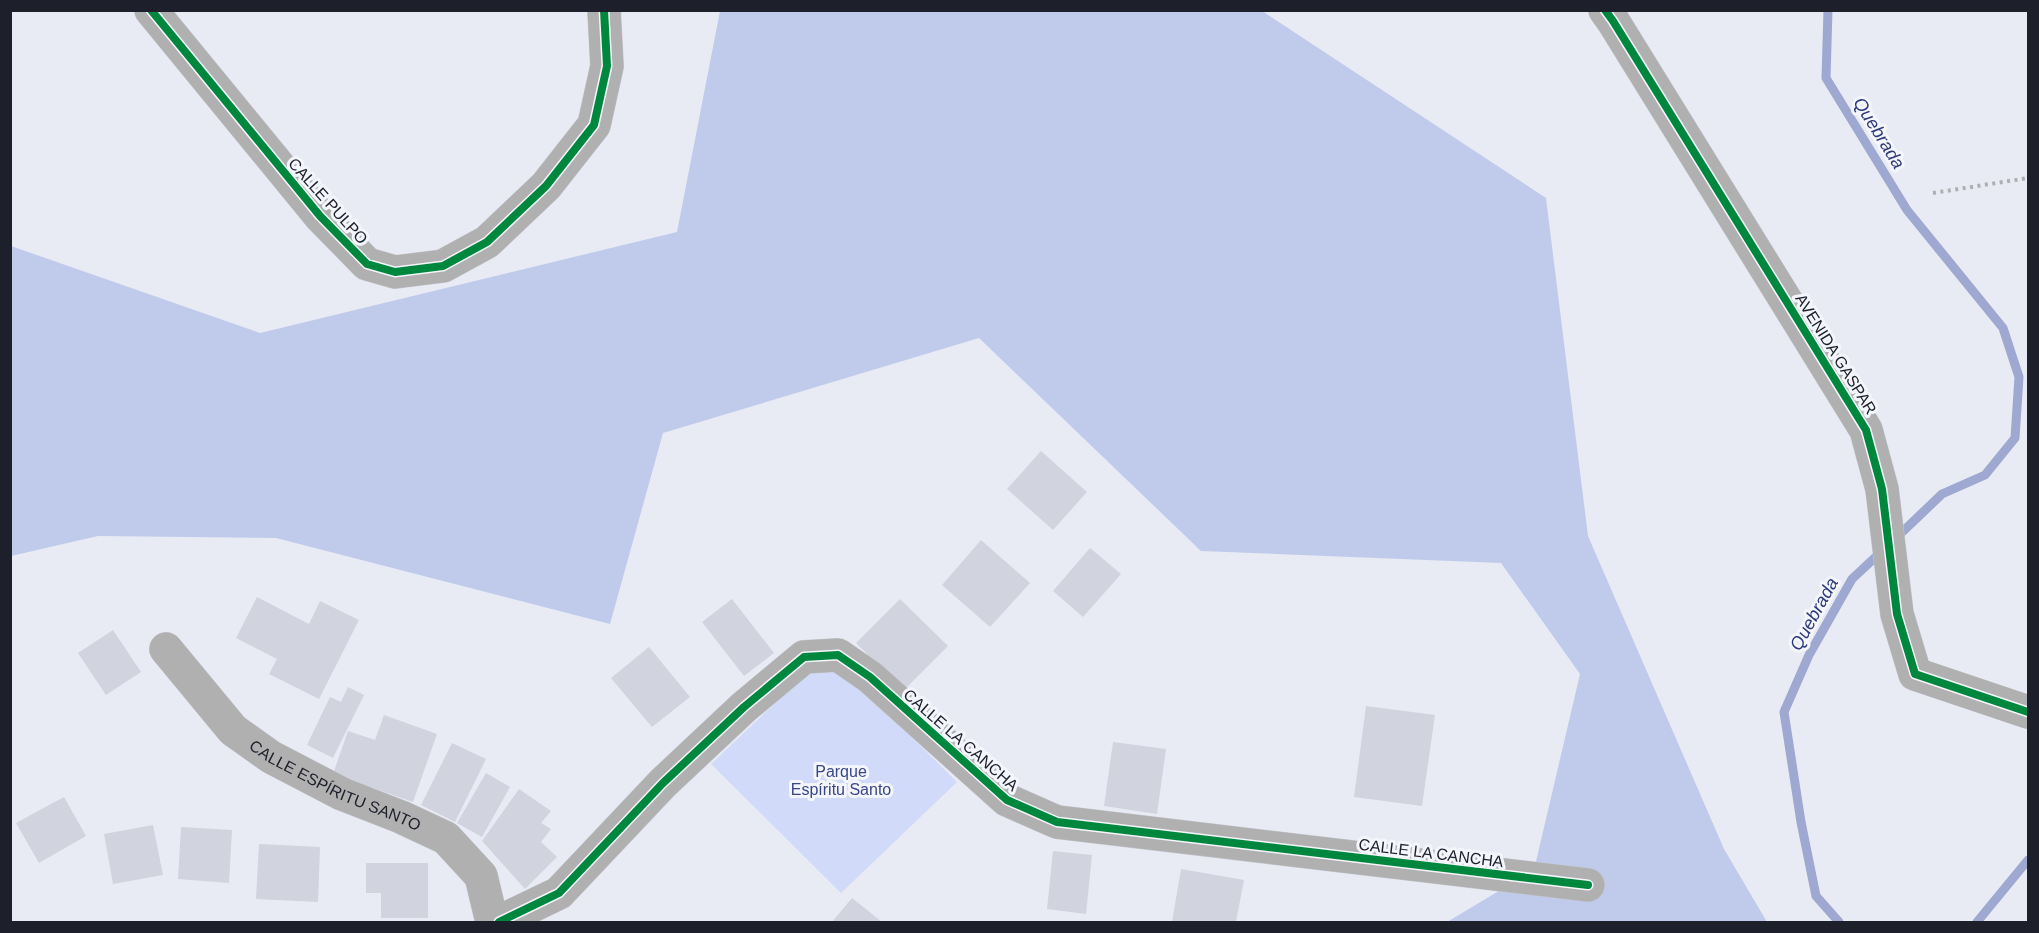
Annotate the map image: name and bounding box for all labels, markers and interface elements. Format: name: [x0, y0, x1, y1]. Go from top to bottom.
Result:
water label: Quebrada: [1849, 94, 1909, 172]
street label: CALLE PULPO: [285, 155, 371, 247]
street label: AVENIDA GASPAR: [1792, 291, 1880, 417]
water label: Quebrada: [1786, 574, 1842, 654]
street label: CALLE LA CANCHA: [900, 686, 1022, 794]
street label: CALLE ESPÍRITU SANTO: [247, 736, 424, 834]
park label: Parque Espíritu Santo: [791, 763, 891, 798]
street label: CALLE LA CANCHA: [1358, 836, 1505, 870]

